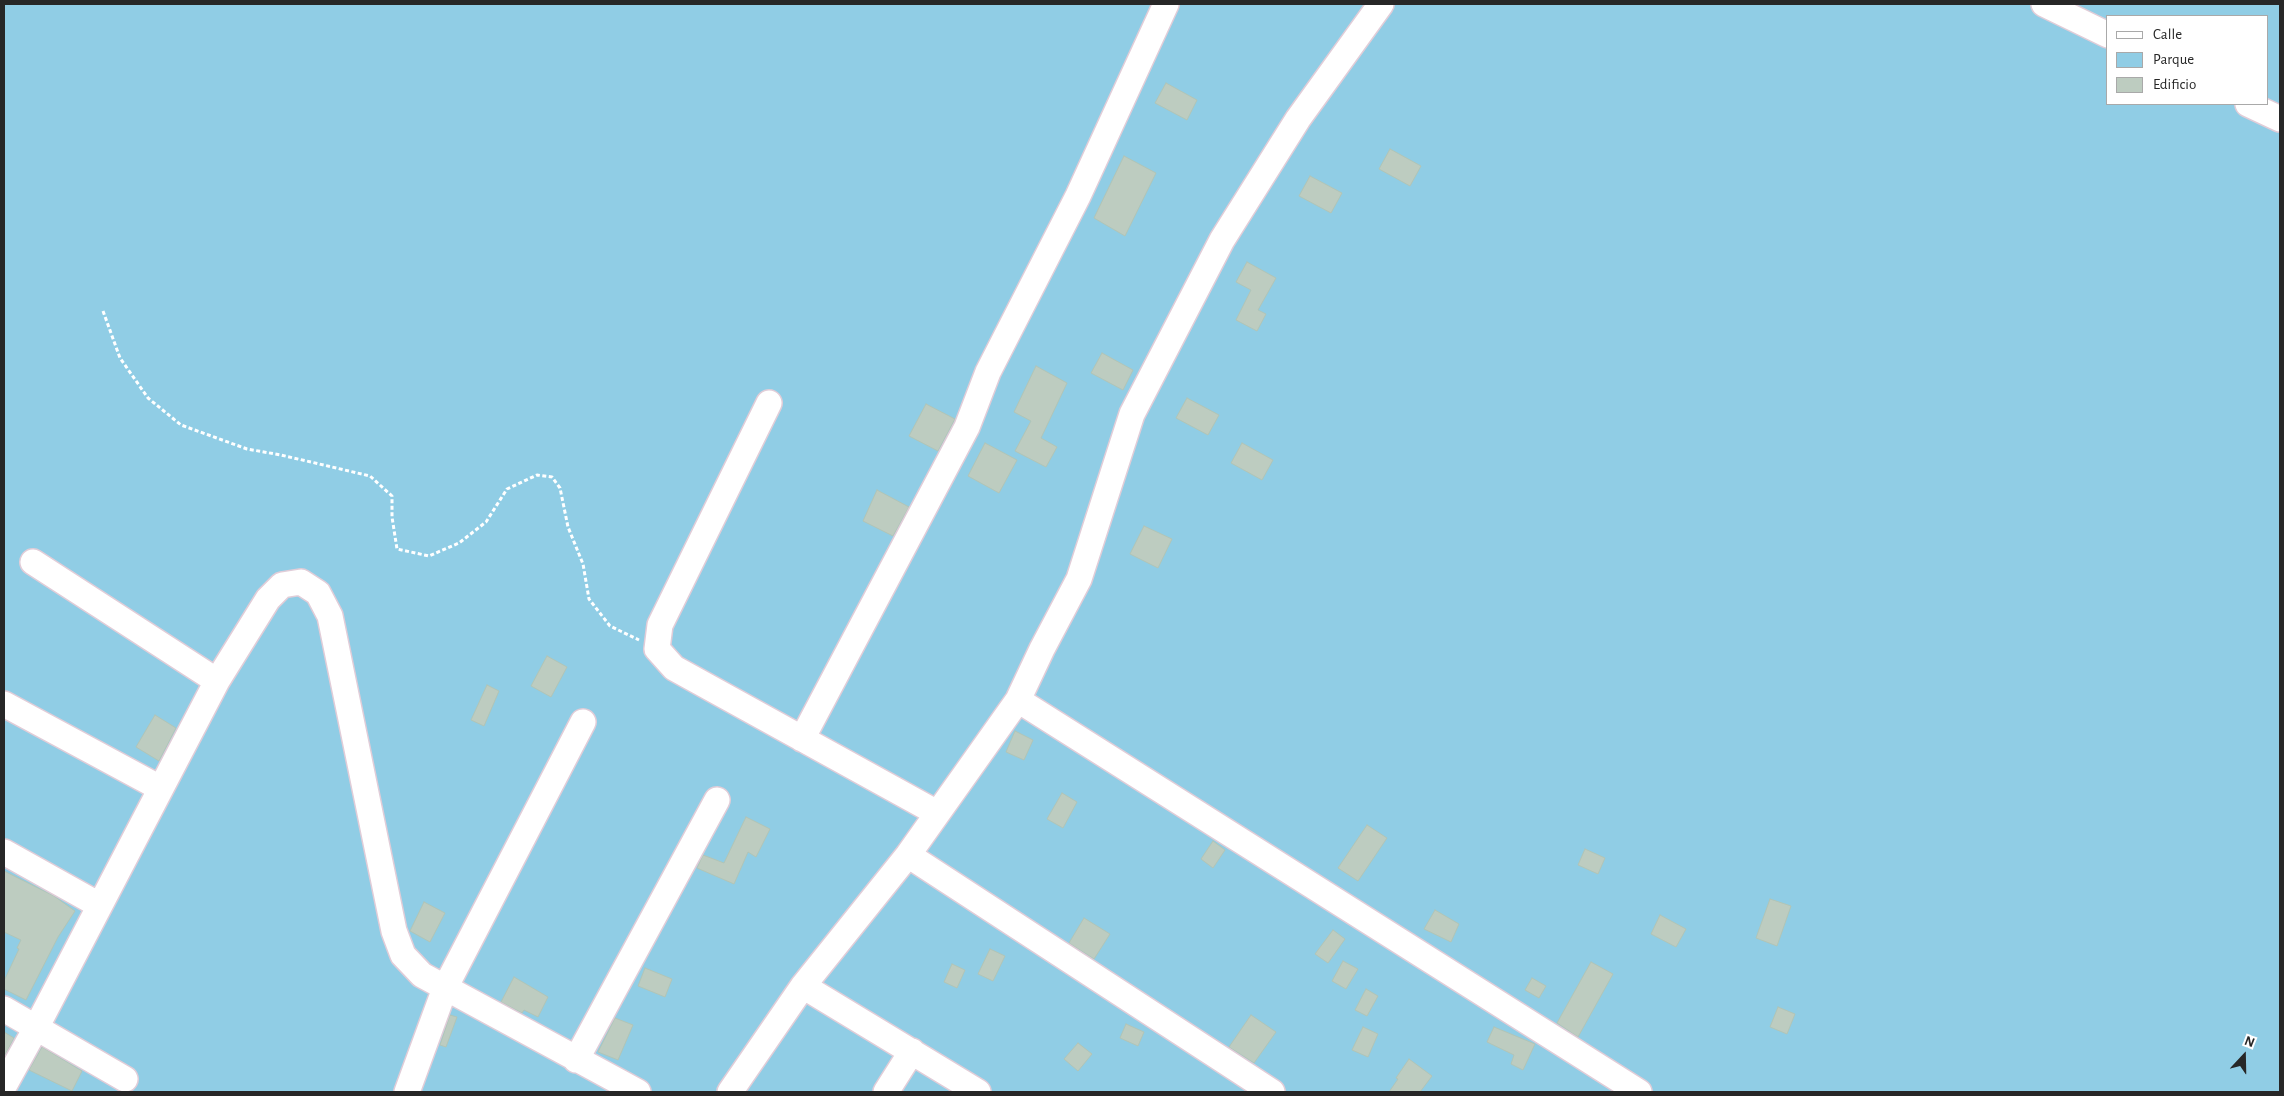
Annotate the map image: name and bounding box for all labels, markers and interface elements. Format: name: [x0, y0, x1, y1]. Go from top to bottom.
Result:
legend: [2106, 15, 2269, 105]
text: Calle: [2153, 27, 2182, 42]
text: Parque: [2153, 52, 2194, 67]
text: Edificio: [2153, 77, 2196, 92]
north arrow: [2219, 1031, 2269, 1081]
text: N: [2242, 1034, 2256, 1050]

